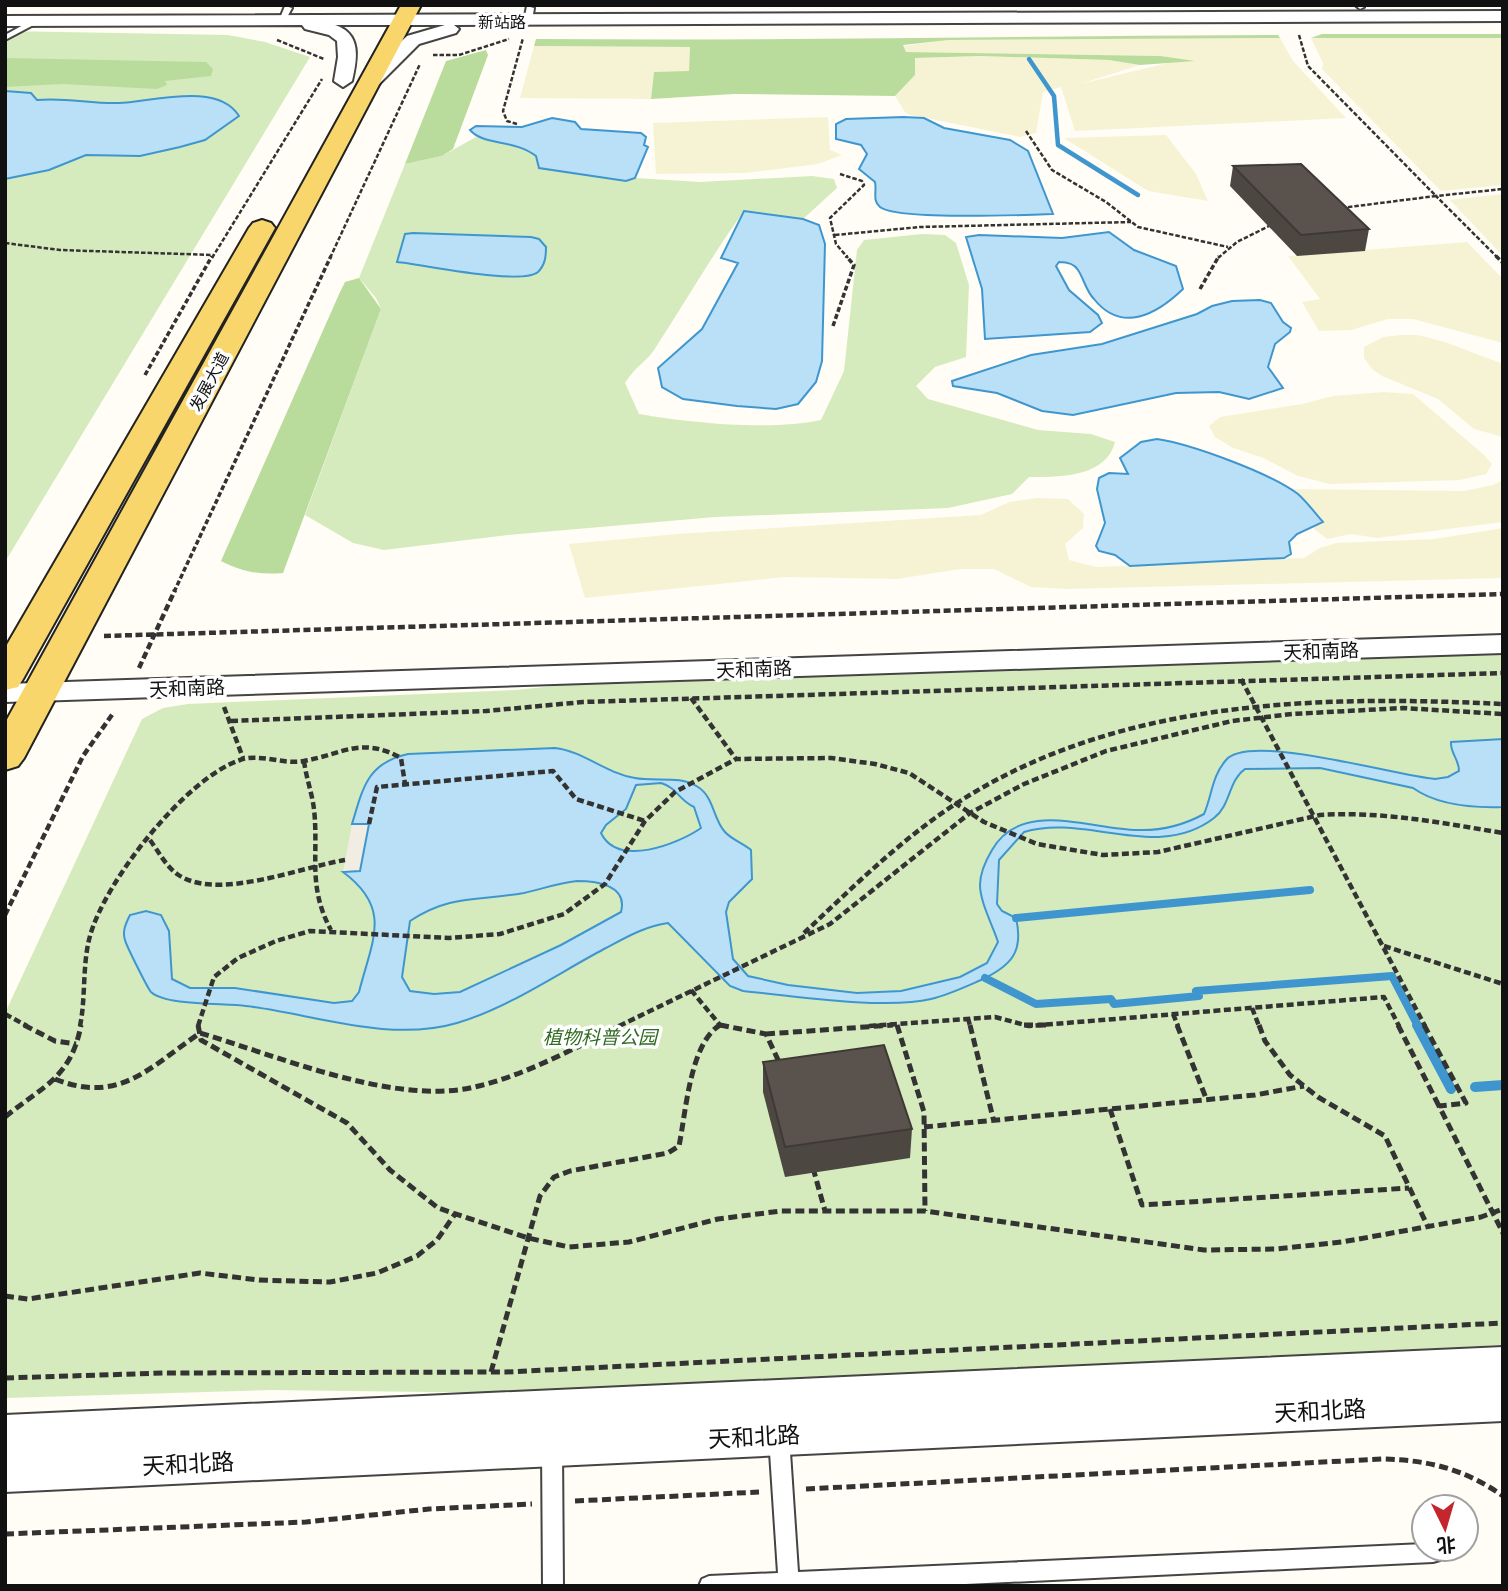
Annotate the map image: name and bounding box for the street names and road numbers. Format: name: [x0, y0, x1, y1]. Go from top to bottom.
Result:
street label: 新站路: [478, 9, 526, 33]
street label: 发展大道: [182, 347, 234, 415]
street label: 天和南路: [1283, 635, 1359, 665]
street label: 天和南路: [716, 653, 792, 683]
street label: 天和南路: [149, 672, 225, 702]
street label: 天和北路: [1273, 1390, 1367, 1428]
street label: 天和北路: [707, 1416, 801, 1454]
street label: 天和北路: [141, 1443, 235, 1481]

